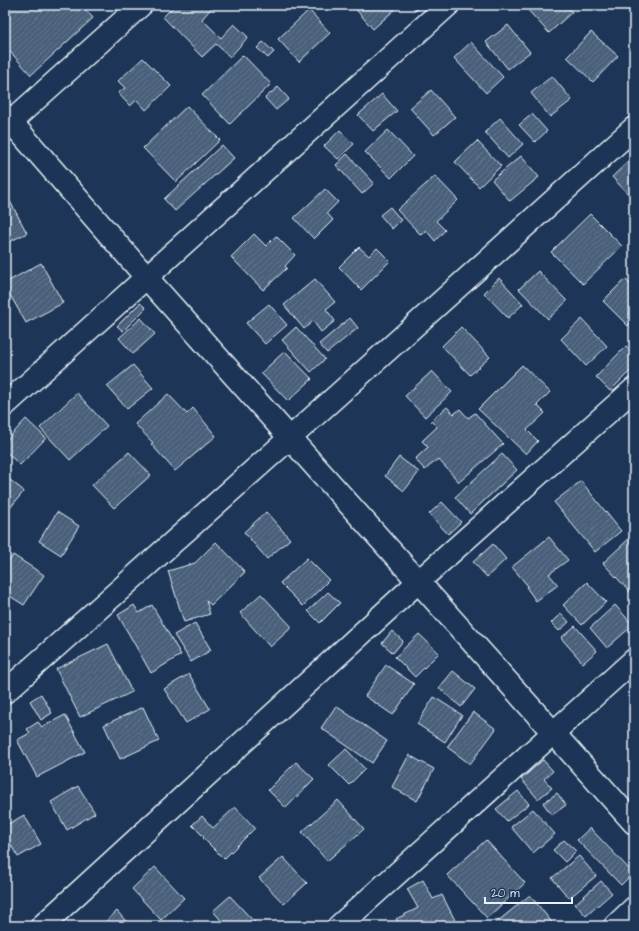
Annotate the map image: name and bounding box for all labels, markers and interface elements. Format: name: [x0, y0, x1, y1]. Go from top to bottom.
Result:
scale bar: [485, 879, 572, 905]
text: 20 m: [491, 885, 520, 902]

